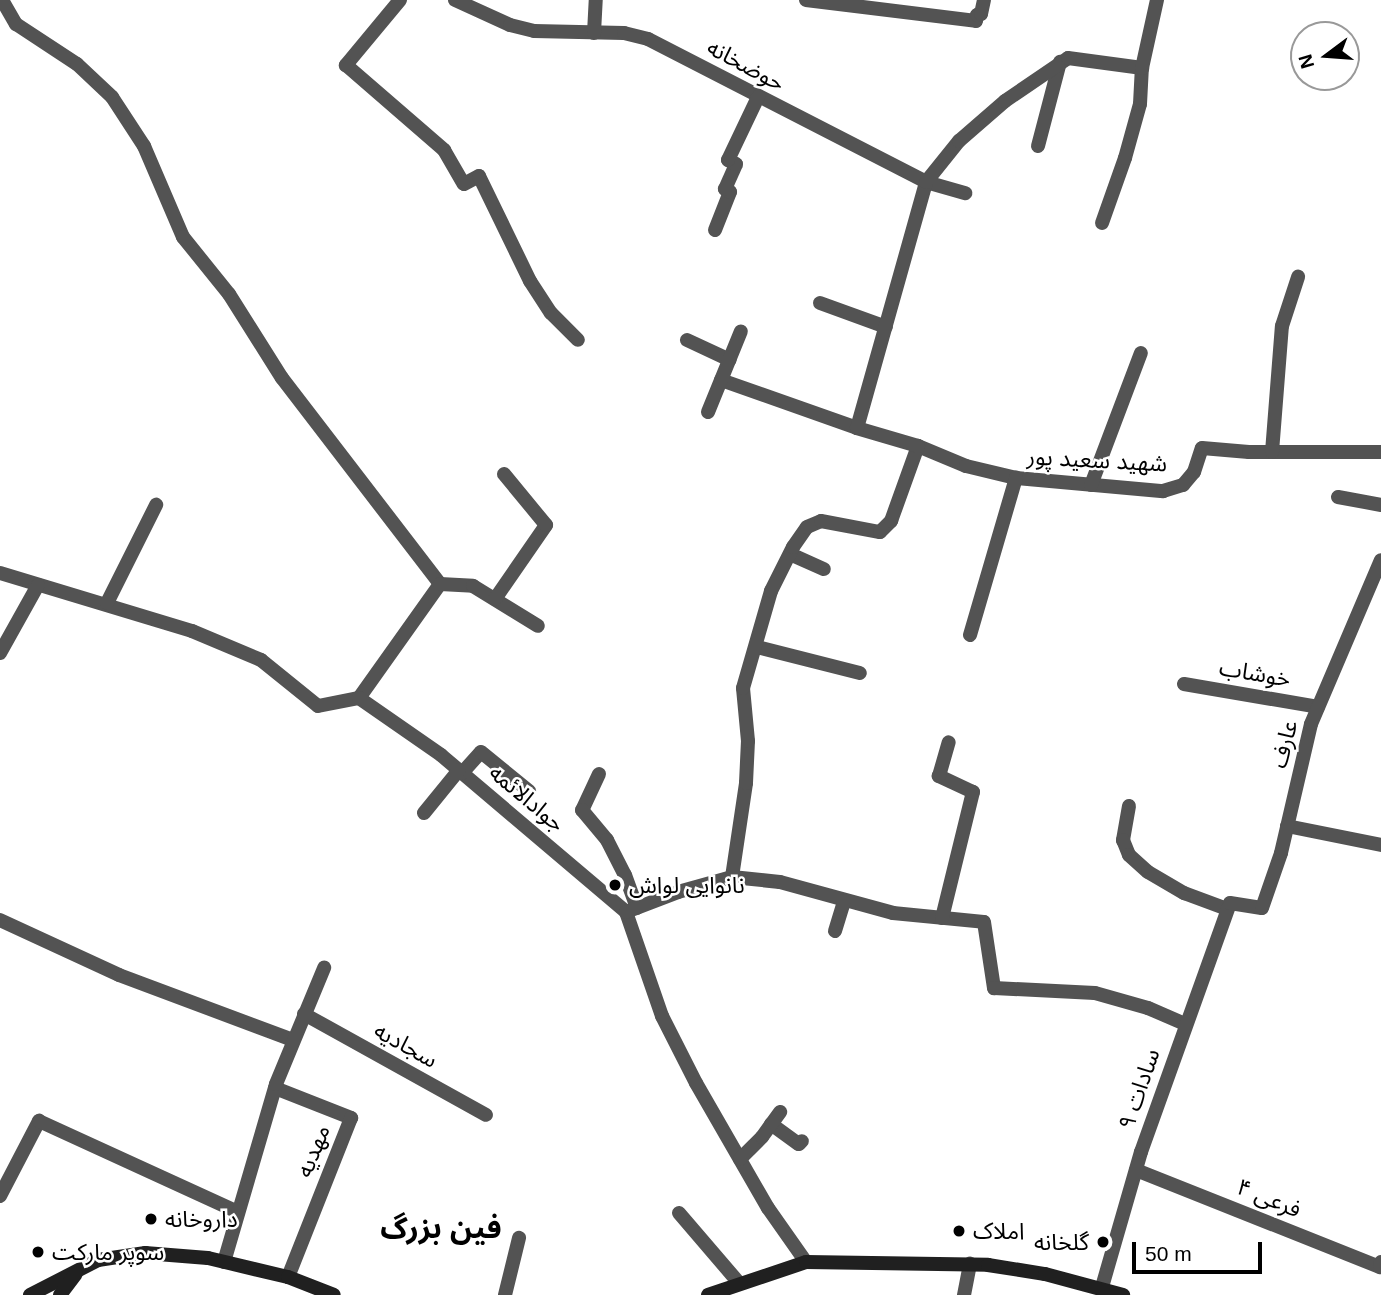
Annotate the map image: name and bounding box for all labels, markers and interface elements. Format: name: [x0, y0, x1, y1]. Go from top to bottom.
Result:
north arrow: [1290, 21, 1360, 91]
street label: حوضخانه: [702, 33, 790, 97]
text: N: [1294, 52, 1318, 71]
street label: شهید سعید پور: [1026, 443, 1168, 477]
street label: خوشاب: [1217, 653, 1293, 693]
street label: عارف: [1264, 717, 1304, 771]
street label: جوادالائمه: [484, 758, 570, 838]
place label: نانوایی لواش: [629, 871, 745, 899]
marker: نانوایی لواش: [607, 877, 623, 893]
street label: سجادیه: [369, 1016, 443, 1074]
street label: سادات ۹: [1112, 1045, 1166, 1133]
street label: مهدیه: [290, 1121, 336, 1181]
street label: فرعی ۴: [1233, 1173, 1305, 1223]
place label: داروخانه: [165, 1205, 238, 1233]
district label: فین بزرگ: [380, 1210, 502, 1246]
marker: داروخانه: [143, 1211, 159, 1227]
place label: املاک: [973, 1217, 1024, 1245]
marker: املاک: [951, 1223, 967, 1239]
place label: گلخانه: [1034, 1228, 1089, 1256]
scale bar: [1136, 1228, 1266, 1272]
marker: گلخانه: [1095, 1234, 1111, 1250]
place label: سوپر مارکت: [52, 1238, 164, 1266]
text: 50 m: [1145, 1242, 1192, 1265]
marker: سوپر مارکت: [30, 1244, 46, 1260]

